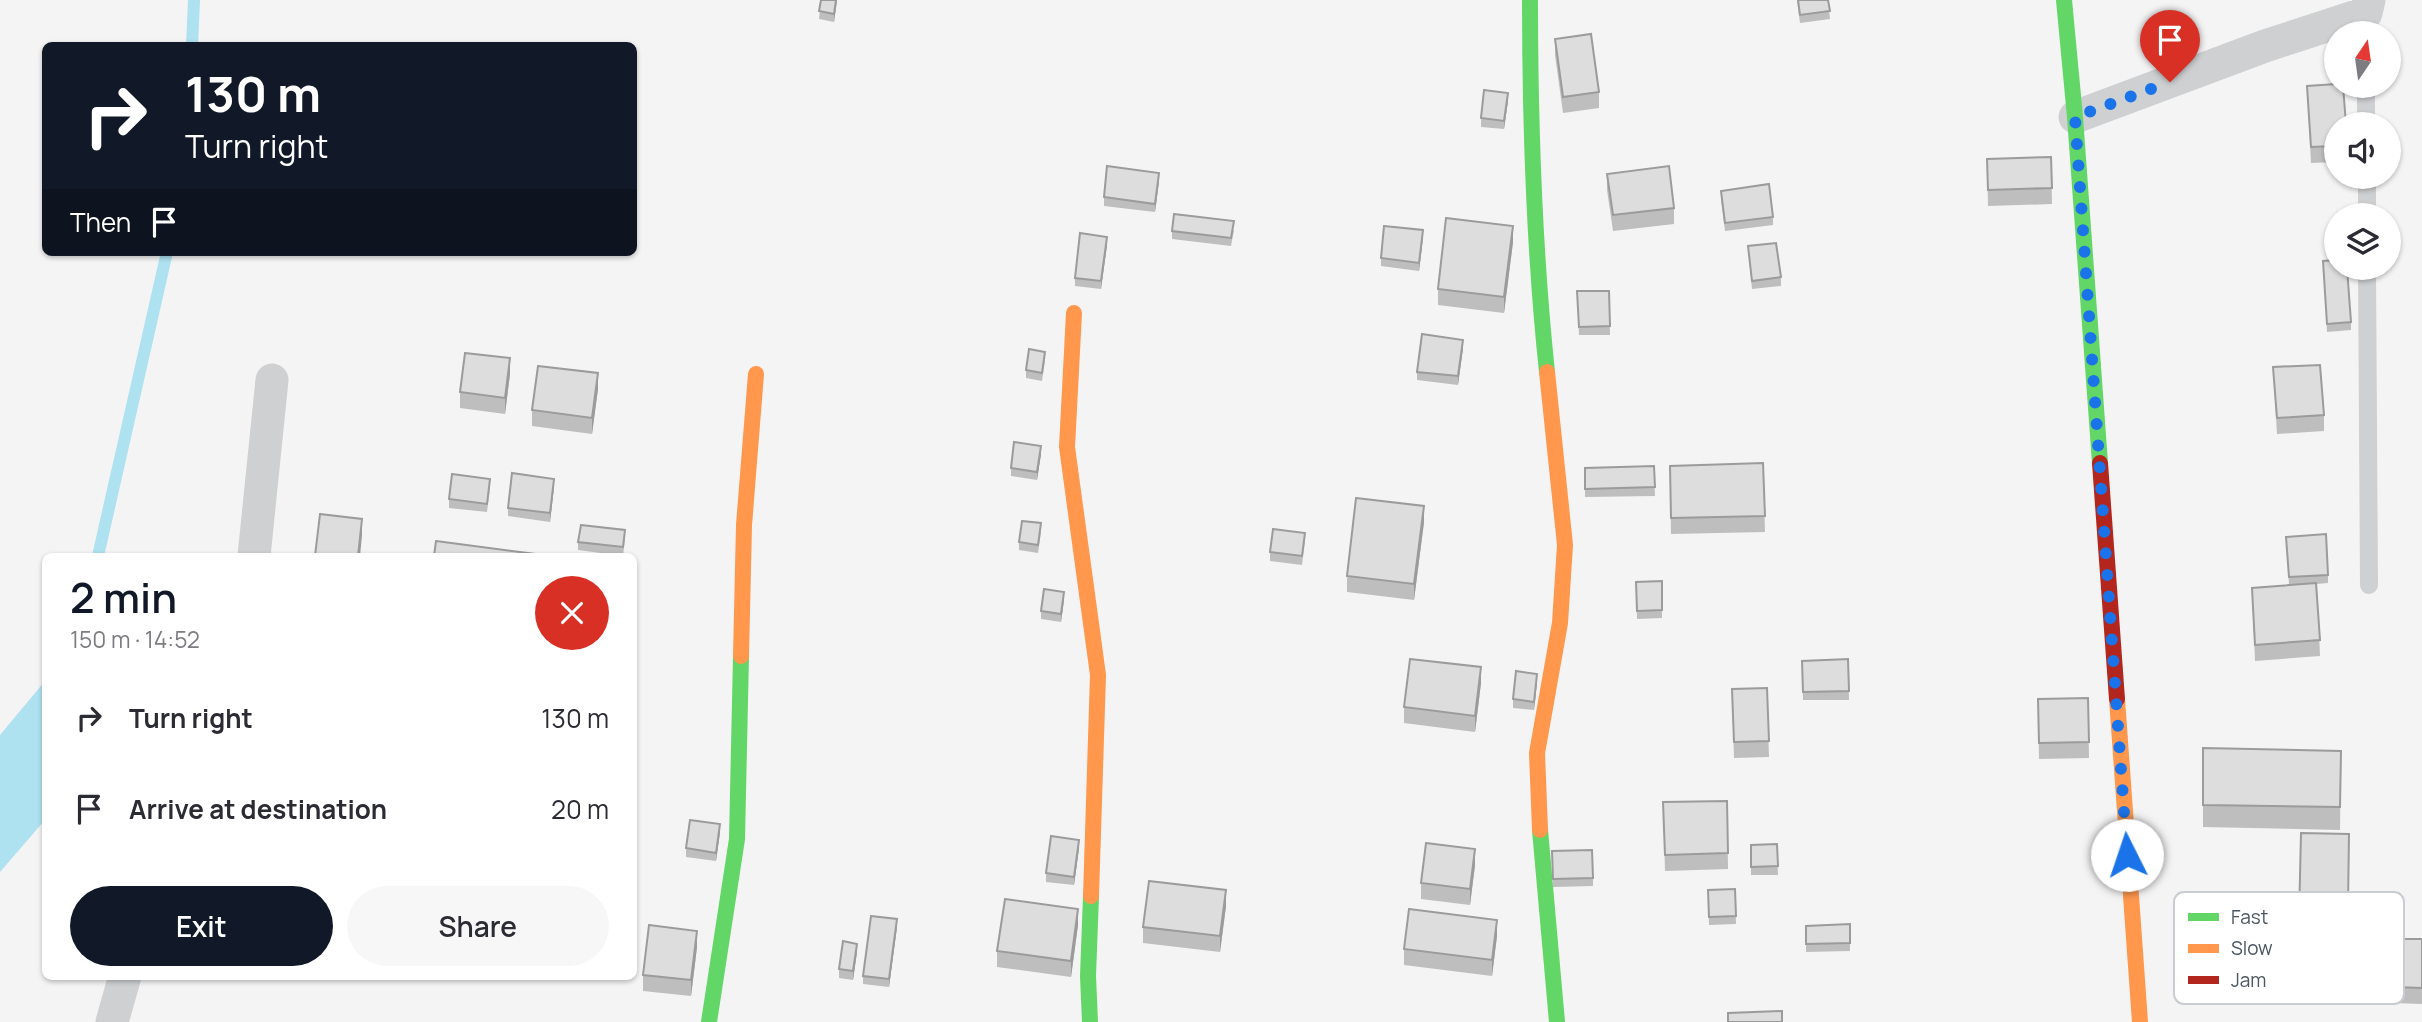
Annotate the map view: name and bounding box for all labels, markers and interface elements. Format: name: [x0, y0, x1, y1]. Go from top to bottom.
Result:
pin: [2140, 10, 2200, 82]
icon: arrive: [2151, 21, 2189, 59]
north arrow: [2324, 21, 2401, 98]
map controls: [2324, 21, 2401, 280]
text: 130 m: [185, 60, 321, 127]
icon: right: [70, 70, 161, 161]
button: sound: [2324, 112, 2401, 189]
text: Turn right: [185, 124, 328, 168]
icon: arrive: [145, 203, 183, 241]
button: layers: [2324, 203, 2401, 280]
text: Then: [70, 204, 131, 240]
text: 2 min: [70, 568, 177, 626]
button: close: [535, 576, 609, 650]
text: 150 m · 14:52: [70, 623, 200, 655]
icon: right: [70, 699, 108, 737]
text: Turn right: [129, 700, 253, 736]
text: 130 m: [541, 700, 609, 736]
icon: arrive: [70, 790, 108, 828]
text: Arrive at destination: [129, 791, 387, 827]
text: 20 m: [551, 791, 609, 827]
position arrow: [2090, 818, 2164, 892]
button: Exit: [70, 886, 333, 966]
button: Share: [347, 886, 609, 966]
legend: [2174, 892, 2404, 1004]
text: Fast: [2231, 904, 2268, 930]
text: Slow: [2231, 935, 2273, 961]
text: Jam: [2231, 967, 2266, 993]

